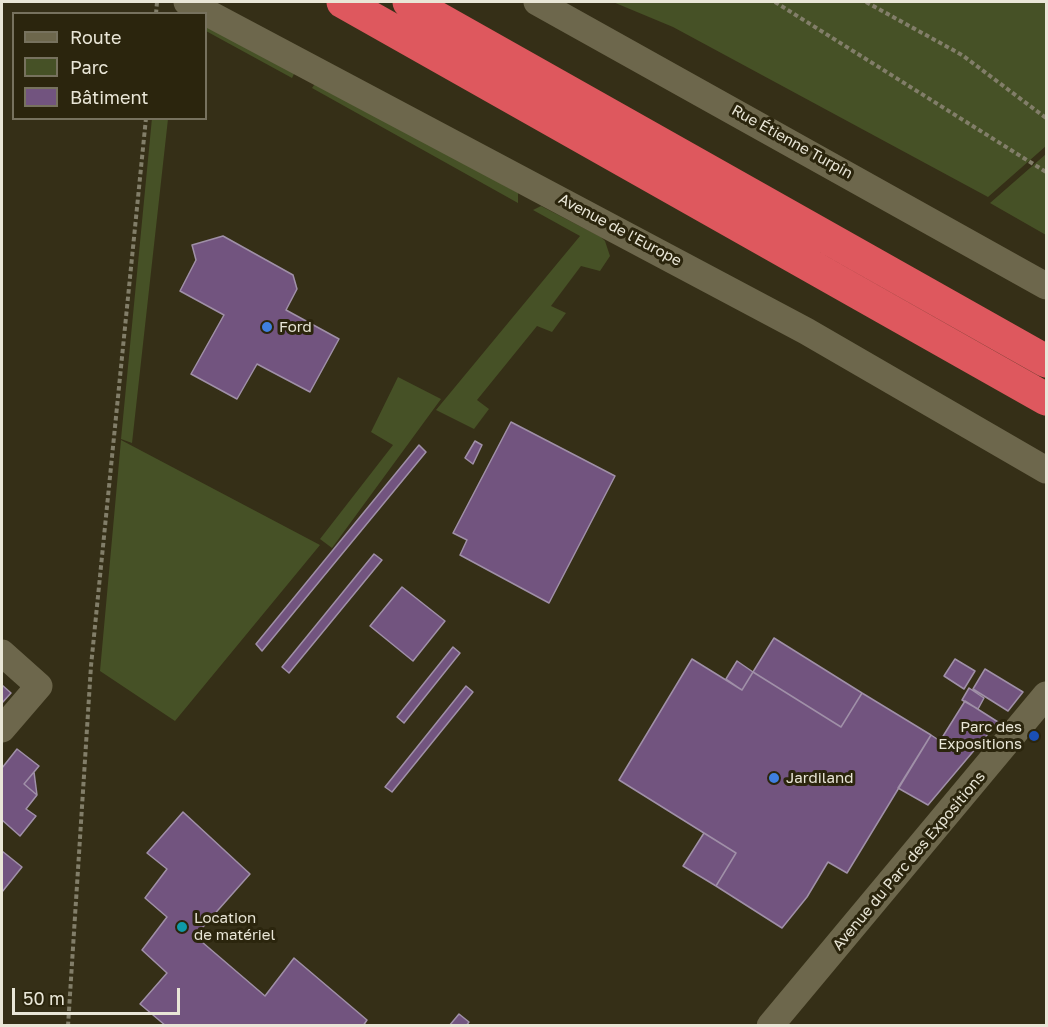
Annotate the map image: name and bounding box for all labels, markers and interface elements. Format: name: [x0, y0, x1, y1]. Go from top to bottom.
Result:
legend: [12, 12, 207, 120]
text: Route: [70, 26, 121, 48]
text: Parc: [70, 56, 108, 78]
text: Bâtiment: [70, 86, 149, 108]
street label: Rue Étienne Turpin: [728, 101, 856, 183]
street label: Avenue de l'Europe: [555, 190, 685, 270]
place label: Ford: [279, 318, 312, 336]
marker: Ford: [260, 320, 274, 334]
place label: Parc des Expositions: [938, 718, 1022, 753]
marker: Parc des Expositions: [1027, 729, 1041, 743]
street label: Avenue du Parc des Expositions: [829, 768, 989, 954]
place label: Jardiland: [786, 769, 853, 787]
marker: Jardiland: [767, 771, 781, 785]
place label: Location de matériel: [194, 909, 275, 944]
marker: Location de matériel: [175, 920, 189, 934]
scale bar: [15, 976, 183, 1014]
text: 50 m: [23, 987, 65, 1009]

